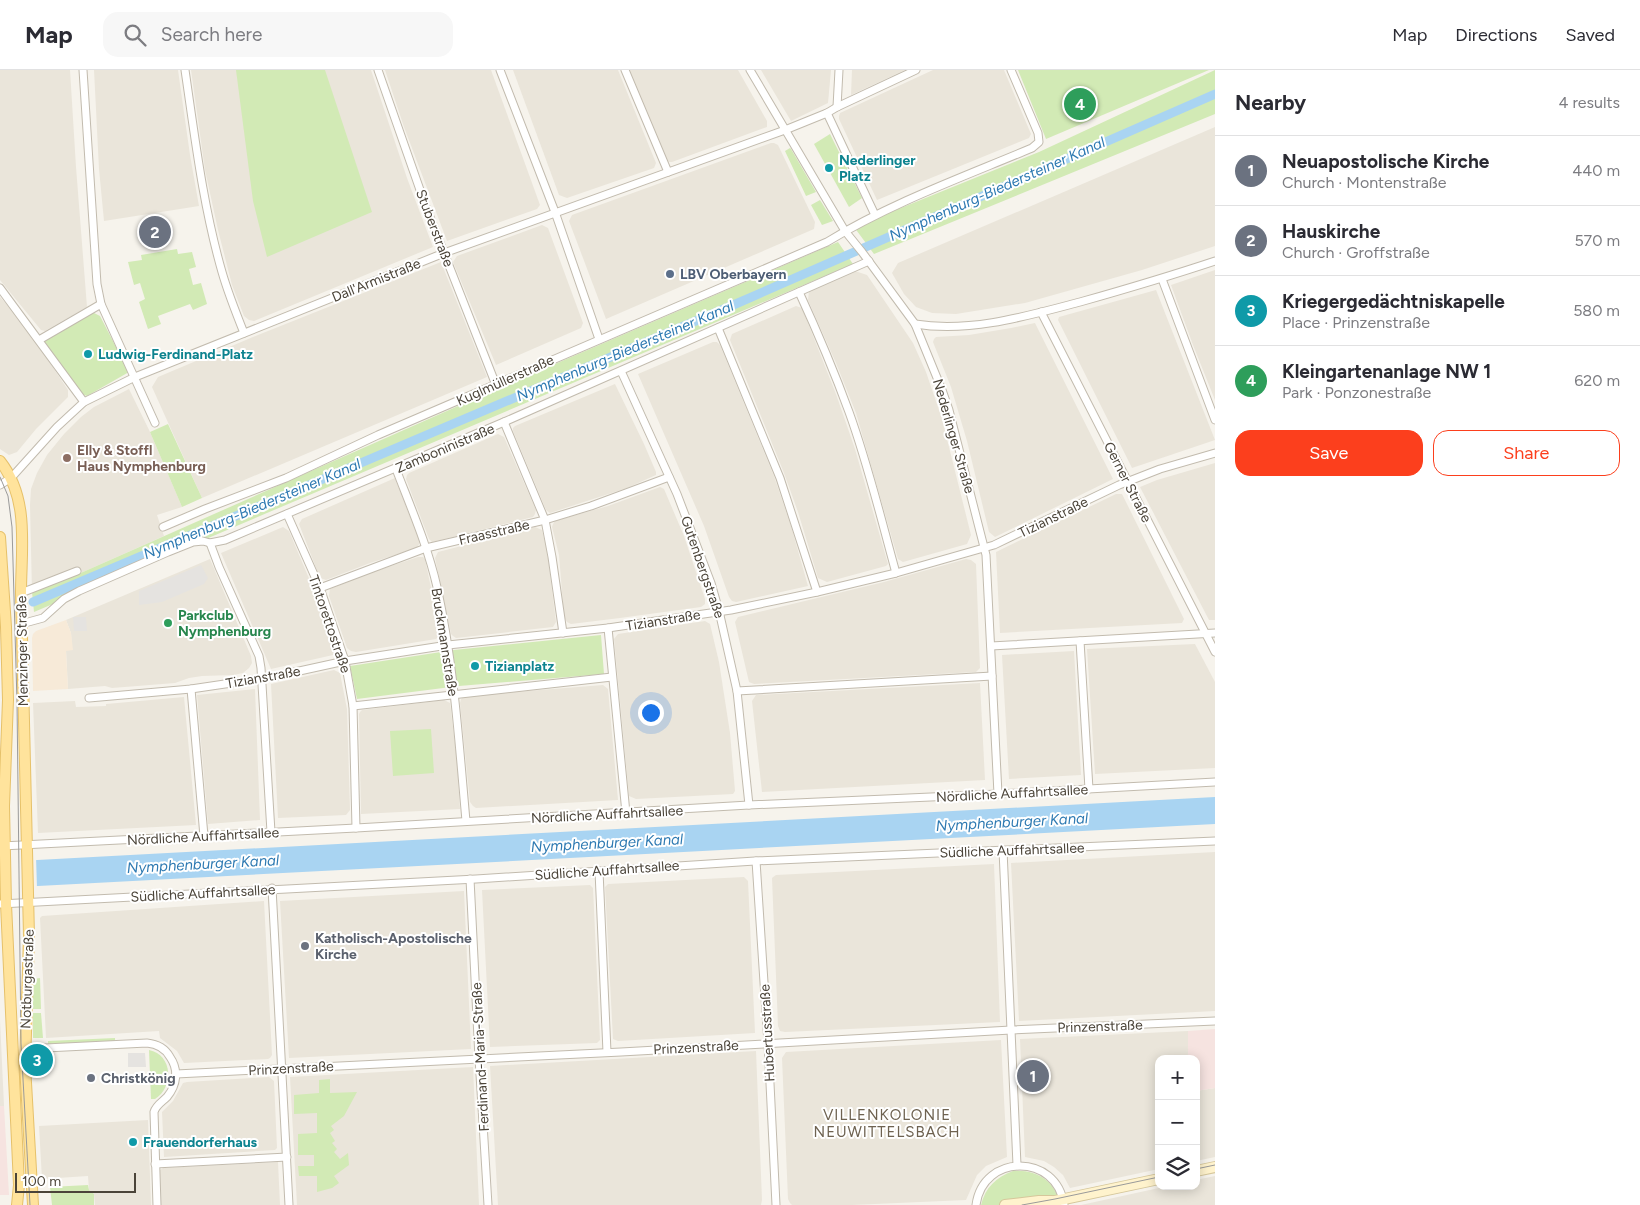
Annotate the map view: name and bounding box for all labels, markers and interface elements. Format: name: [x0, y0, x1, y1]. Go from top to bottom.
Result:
search box: [103, 12, 453, 57]
text: Map: [25, 20, 73, 49]
icon: search: [121, 21, 149, 49]
text: Search here: [161, 23, 262, 46]
text: Map: [1392, 24, 1427, 46]
text: Directions: [1455, 24, 1537, 46]
text: Saved: [1565, 24, 1615, 46]
pin: 4: [1064, 85, 1096, 123]
text: Nearby: [1235, 90, 1306, 115]
text: 4 results: [1559, 93, 1620, 112]
water label: Nymphenburg-Biedersteiner Kanal: [886, 133, 1108, 245]
text: Neuapostolische Kirche: [1282, 150, 1489, 173]
place label: Nederlinger Platz: [839, 152, 916, 185]
text: 1: [1248, 161, 1254, 180]
text: 440 m: [1572, 161, 1620, 180]
marker: Nederlinger Platz: [823, 162, 835, 174]
text: Church · Montenstraße: [1282, 173, 1447, 192]
street label: Stuberstraße: [412, 187, 457, 270]
pin: 2: [139, 213, 171, 251]
text: Hauskirche: [1282, 220, 1380, 243]
text: 2: [1246, 231, 1256, 250]
text: 570 m: [1574, 231, 1620, 250]
text: Church · Groffstraße: [1282, 243, 1430, 262]
street label: Dall'Armistraße: [329, 255, 423, 306]
place label: LBV Oberbayern: [680, 266, 786, 283]
marker: LBV Oberbayern: [664, 268, 676, 280]
text: Kriegergedächtniskapelle: [1282, 290, 1505, 313]
water label: Nymphenburg-Biedersteiner Kanal: [514, 297, 737, 405]
text: 3: [1247, 301, 1255, 320]
text: 580 m: [1573, 301, 1620, 320]
text: Place · Prinzenstraße: [1282, 313, 1430, 332]
place label: Ludwig-Ferdinand-Platz: [98, 346, 253, 363]
marker: Ludwig-Ferdinand-Platz: [82, 348, 94, 360]
street label: Kuglmüllerstraße: [454, 351, 557, 410]
text: Kleingartenanlage NW 1: [1282, 360, 1491, 383]
text: 4: [1246, 371, 1256, 390]
text: 620 m: [1574, 371, 1620, 390]
street label: Nederlinger Straße: [929, 377, 978, 496]
text: Park · Ponzonestraße: [1282, 383, 1431, 402]
street label: Zamboninistraße: [393, 420, 497, 477]
button: Save: [1235, 430, 1423, 476]
button: Share: [1433, 430, 1620, 476]
street label: Gerner Straße: [1100, 439, 1155, 526]
place label: Elly & Stoffl Haus Nymphenburg: [77, 442, 206, 475]
marker: Elly & Stoffl Haus Nymphenburg: [61, 452, 73, 464]
water label: Nymphenburg-Biedersteiner Kanal: [141, 455, 364, 563]
street label: Tizianstraße: [1016, 493, 1091, 542]
street label: Gutenbergstraße: [677, 514, 728, 621]
street label: Fraasstraße: [457, 516, 532, 549]
street label: Tintorettostraße: [305, 573, 354, 676]
street label: Bruckmannstraße: [428, 587, 462, 698]
street label: Menzinger Straße: [13, 595, 32, 706]
street label: Tizianstraße: [625, 606, 702, 635]
place label: Parkclub Nymphenburg: [178, 607, 271, 640]
marker: Parkclub Nymphenburg: [162, 617, 174, 629]
place label: Tizianplatz: [485, 658, 555, 675]
marker: Tizianplatz: [469, 660, 481, 672]
street label: Tizianstraße: [225, 663, 302, 692]
your location: [638, 700, 664, 726]
street label: Nördliche Auffahrtsallee: [935, 781, 1089, 806]
street label: Nördliche Auffahrtsallee: [530, 802, 684, 827]
water label: Nymphenburger Kanal: [935, 809, 1089, 835]
street label: Nördliche Auffahrtsallee: [126, 824, 280, 849]
water label: Nymphenburger Kanal: [530, 830, 684, 856]
street label: Südliche Auffahrtsallee: [939, 839, 1085, 862]
water label: Nymphenburger Kanal: [126, 851, 280, 877]
street label: Südliche Auffahrtsallee: [534, 857, 680, 884]
street label: Südliche Auffahrtsallee: [130, 881, 276, 906]
street label: Notburgastraße: [17, 929, 38, 1029]
place label: Katholisch-Apostolische Kirche: [315, 930, 472, 963]
marker: Katholisch-Apostolische Kirche: [299, 940, 311, 952]
street label: Ferdinand-Maria-Straße: [468, 982, 493, 1132]
street label: Hubertusstraße: [756, 983, 779, 1082]
street label: Prinzenstraße: [1057, 1017, 1143, 1036]
street label: Prinzenstraße: [653, 1037, 739, 1058]
pin: 3: [21, 1041, 53, 1079]
map controls: [1155, 1055, 1200, 1190]
button: +: [1155, 1055, 1200, 1100]
pin: 1: [1017, 1057, 1049, 1095]
street label: Prinzenstraße: [248, 1058, 334, 1079]
place label: Christkönig: [101, 1070, 176, 1087]
marker: Christkönig: [85, 1072, 97, 1084]
button: −: [1155, 1100, 1200, 1145]
district label: VILLENKOLONIE NEUWITTELSBACH: [814, 1106, 960, 1141]
place label: Frauendorferhaus: [143, 1134, 258, 1151]
marker: Frauendorferhaus: [127, 1136, 139, 1148]
button: layers: [1155, 1145, 1200, 1190]
scale bar: [15, 1170, 136, 1193]
text: 100 m: [22, 1173, 61, 1190]

